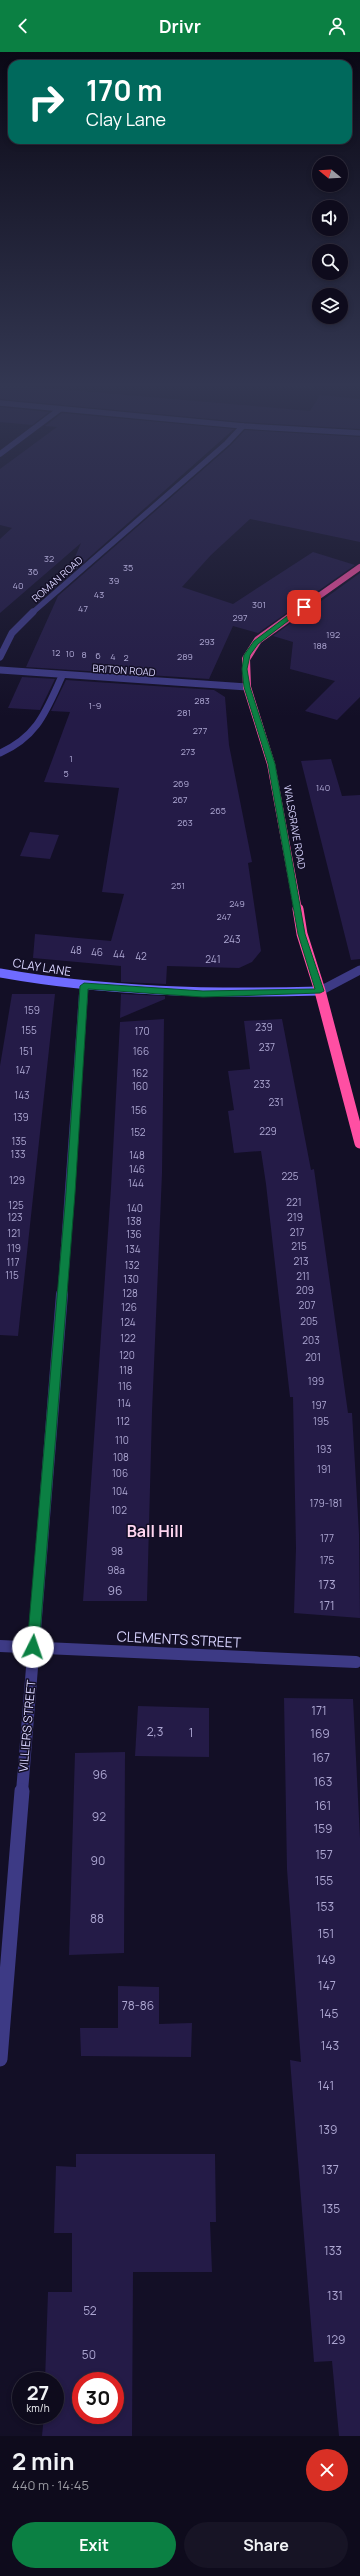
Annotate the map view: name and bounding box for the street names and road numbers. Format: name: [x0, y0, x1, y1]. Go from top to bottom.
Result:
street label: ROMAN ROAD: [28, 553, 86, 605]
street label: BRITON ROAD: [92, 661, 156, 679]
street label: WALSGRAVE ROAD: [281, 784, 309, 871]
street label: CLAY LANE: [12, 954, 73, 980]
street label: CLEMENTS STREET: [116, 1626, 242, 1652]
street label: VILLIERS STREET: [15, 1678, 40, 1773]

